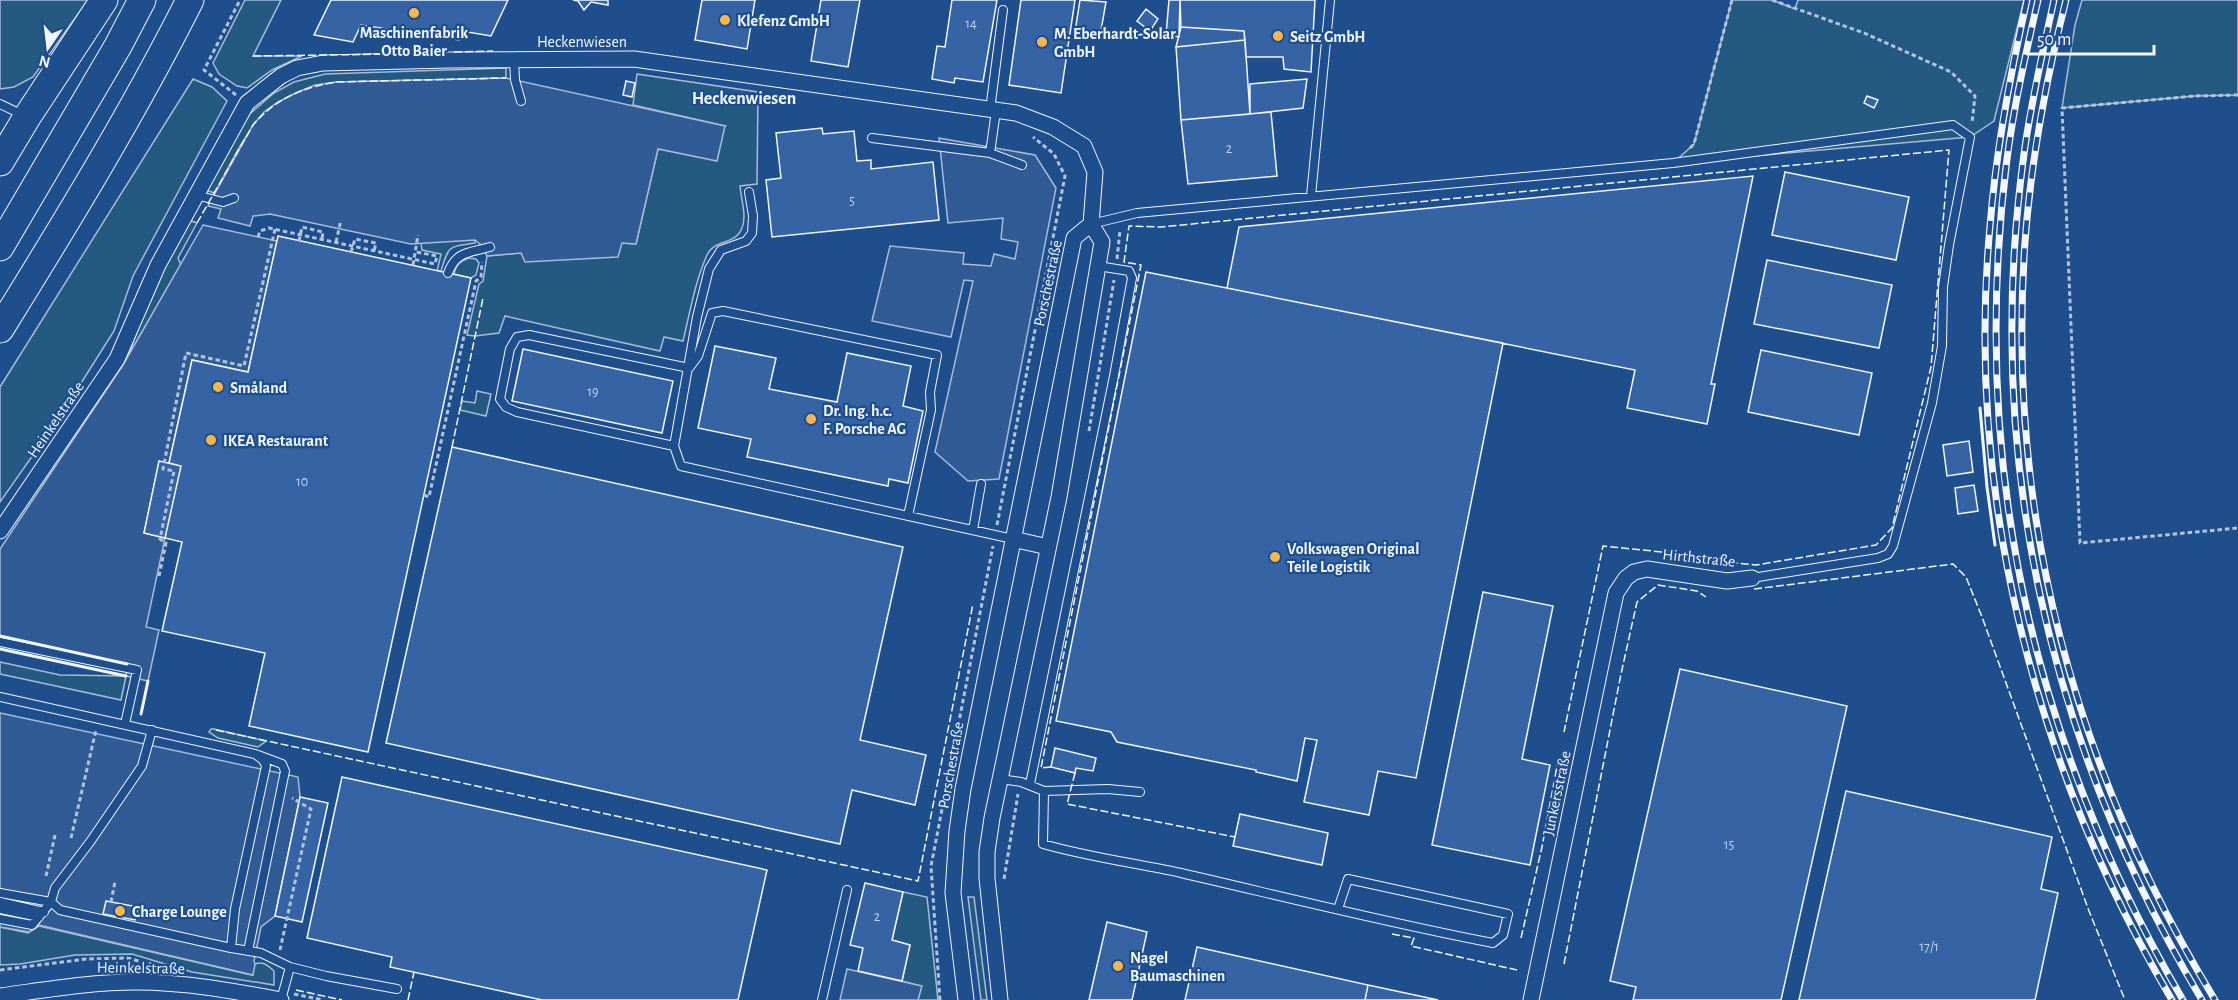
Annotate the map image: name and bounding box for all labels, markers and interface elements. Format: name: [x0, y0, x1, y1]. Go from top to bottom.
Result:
marker: Maschinenfabrik Otto Baier: [407, 6, 421, 20]
marker: Klefenz GmbH: [718, 13, 732, 27]
place label: Klefenz GmbH: [737, 13, 830, 29]
house number: 14: [965, 17, 977, 31]
north arrow: [18, 18, 78, 78]
scale bar: [2028, 18, 2154, 56]
place label: Maschinenfabrik Otto Baier: [360, 25, 468, 59]
place label: M. Eberhardt-Solar GmbH: [1054, 26, 1176, 60]
marker: Seitz GmbH: [1271, 29, 1285, 43]
place label: Seitz GmbH: [1290, 29, 1365, 45]
text: 50 m: [2037, 31, 2071, 49]
street label: Heckenwiesen: [537, 34, 627, 50]
marker: M. Eberhardt-Solar GmbH: [1035, 35, 1049, 49]
text: N: [37, 52, 52, 71]
district label: Heckenwiesen: [692, 90, 796, 108]
house number: 2: [1226, 142, 1232, 156]
house number: 5: [849, 194, 855, 208]
street label: Porschestraße: [1031, 239, 1065, 328]
street label: Heinkelstraße: [25, 379, 87, 461]
marker: Småland: [211, 380, 225, 394]
place label: Småland: [230, 380, 288, 396]
house number: 19: [587, 385, 599, 399]
place label: Dr. Ing. h.c. F. Porsche AG: [823, 403, 906, 437]
marker: Dr. Ing. h.c. F. Porsche AG: [804, 412, 818, 426]
marker: IKEA Restaurant: [204, 433, 218, 447]
place label: IKEA Restaurant: [223, 433, 329, 449]
house number: 10: [296, 475, 308, 489]
place label: Volkswagen Original Teile Logistik: [1287, 541, 1419, 575]
street label: Hirthstraße: [1662, 546, 1736, 570]
marker: Volkswagen Original Teile Logistik: [1268, 550, 1282, 564]
street label: Porschestraße: [935, 720, 966, 810]
street label: Junkersstraße: [1540, 749, 1574, 837]
house number: 15: [1724, 838, 1734, 852]
marker: Charge Lounge: [113, 904, 127, 918]
place label: Charge Lounge: [132, 904, 227, 920]
house number: 2: [874, 910, 880, 924]
house number: 17/1: [1919, 940, 1939, 954]
place label: Nagel Baumaschinen: [1130, 950, 1225, 984]
street label: Heinkelstraße: [97, 959, 185, 977]
marker: Nagel Baumaschinen: [1111, 959, 1125, 973]

